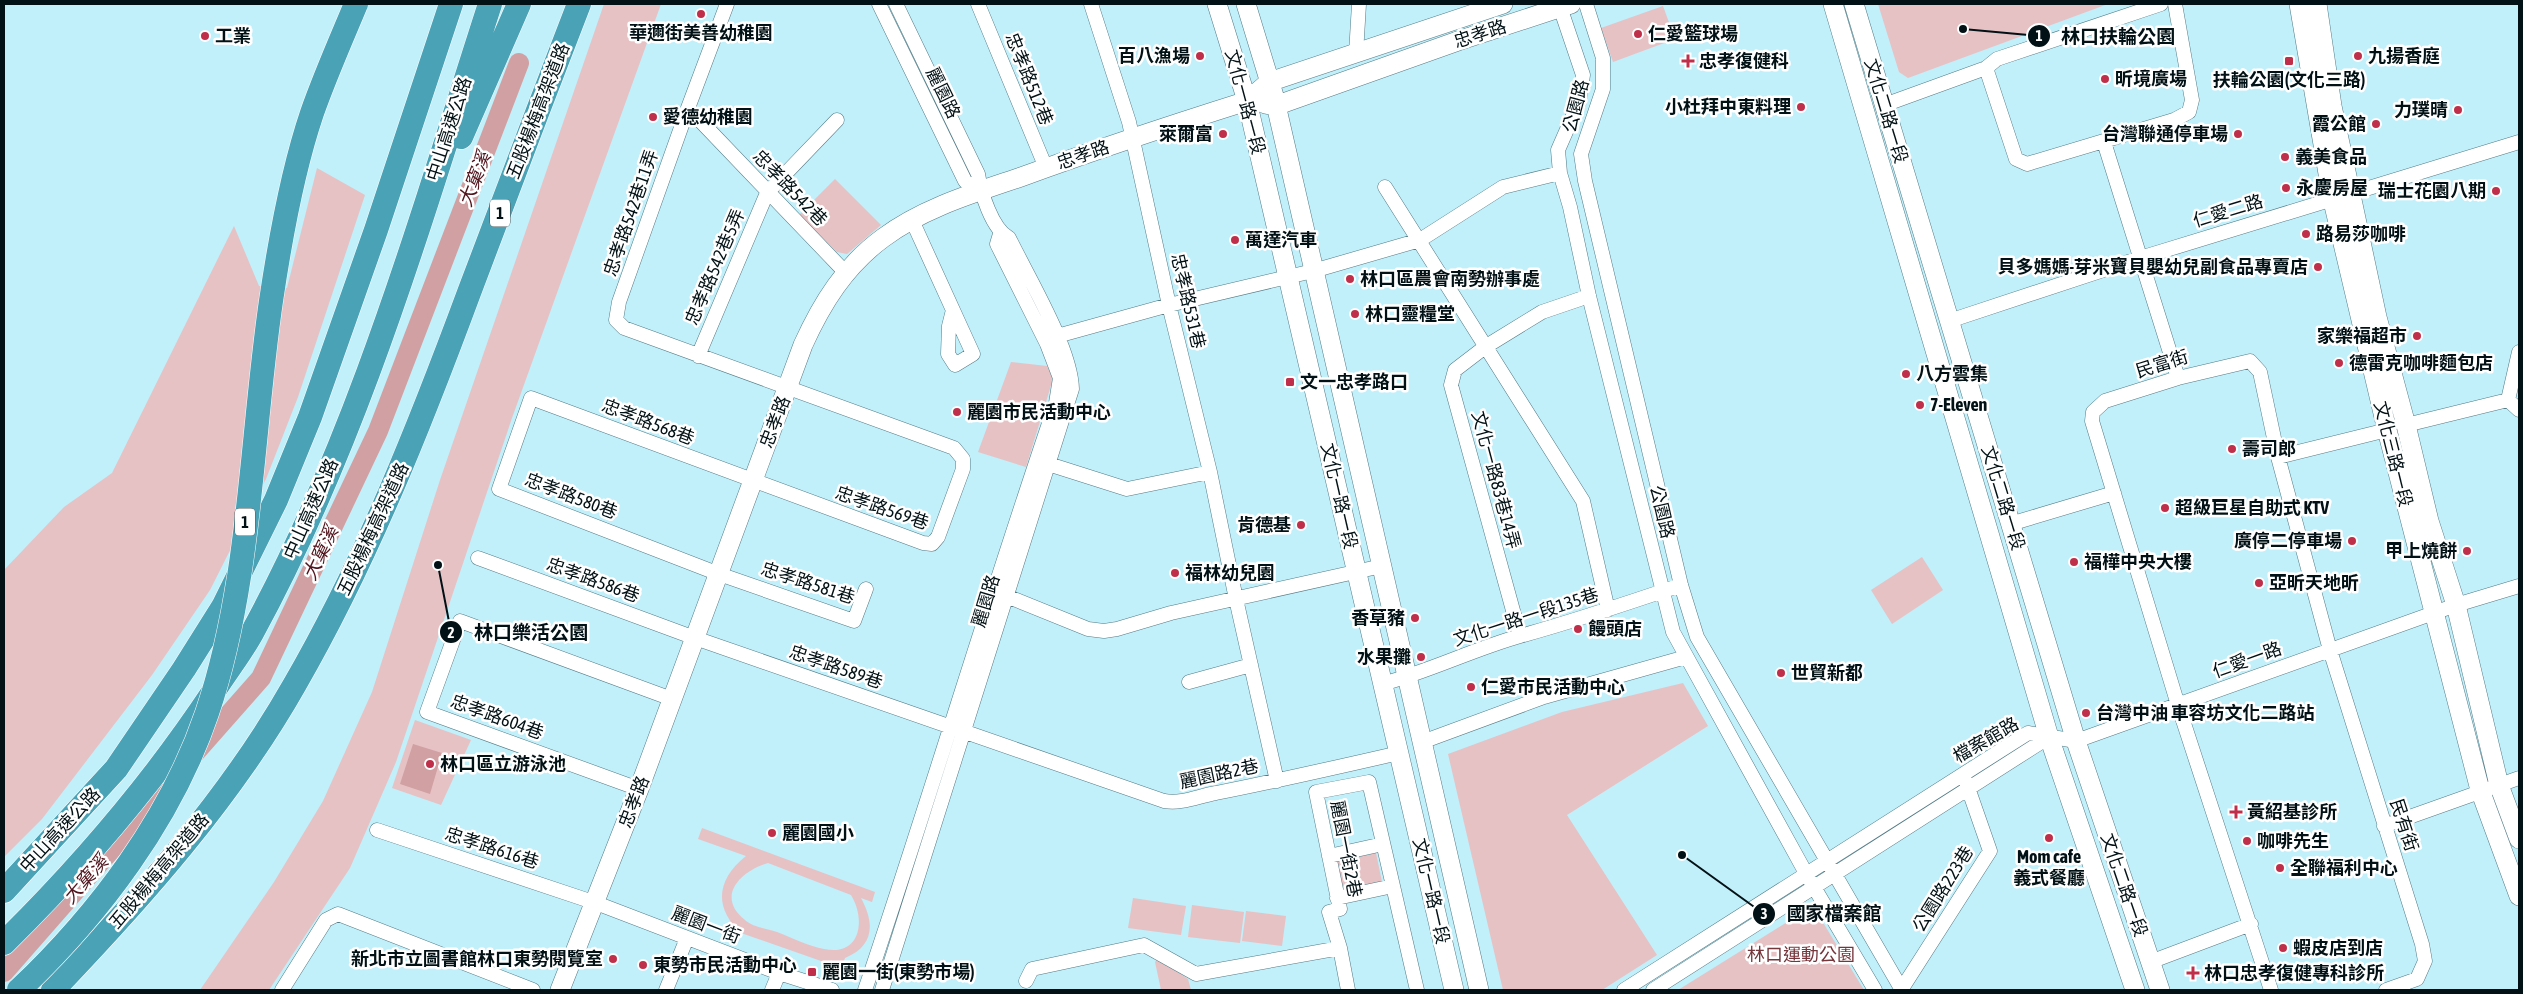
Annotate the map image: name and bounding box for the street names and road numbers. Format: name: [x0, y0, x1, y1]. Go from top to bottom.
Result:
street label: 忠孝路: [1451, 15, 1509, 52]
street label: 忠孝路512巷: [1001, 30, 1057, 128]
street label: 五股楊梅高架道路: [502, 40, 573, 182]
street label: 文化一路一段: [1221, 47, 1270, 157]
street label: 文化二路一段: [1861, 56, 1912, 166]
street label: 麗園路: [922, 64, 965, 122]
street label: 中山高速公路: [422, 74, 475, 183]
street label: 公園路: [1558, 77, 1593, 135]
street label: 忠孝路: [1054, 136, 1112, 173]
street label: 忠孝路542巷: [749, 145, 832, 230]
street label: 忠孝路542巷11弄: [599, 147, 662, 279]
street label: 仁愛二路: [2190, 190, 2265, 231]
road number: 1: [490, 200, 510, 227]
street label: 忠孝路542巷5弄: [681, 206, 748, 328]
street label: 忠孝路531巷: [1167, 251, 1210, 351]
street label: 民富街: [2133, 346, 2191, 381]
street label: 忠孝路: [755, 393, 794, 451]
street label: 忠孝路568巷: [599, 394, 697, 449]
street label: 文化三路一段: [2370, 399, 2417, 509]
street label: 文化一路83巷14弄: [1468, 409, 1525, 551]
street label: 文化一路一段: [1317, 441, 1362, 551]
street label: 文化二路一段: [1978, 443, 2029, 553]
street label: 中山高速公路: [279, 455, 342, 562]
street label: 五股楊梅高架道路: [333, 459, 412, 598]
street label: 忠孝路580巷: [522, 468, 620, 523]
street label: 忠孝路569巷: [833, 482, 932, 533]
street label: 公園路: [1646, 483, 1679, 541]
road number: 1: [235, 508, 255, 536]
street label: 忠孝路586巷: [544, 553, 643, 606]
street label: 忠孝路581巷: [759, 557, 858, 608]
street label: 麗園路: [968, 572, 1003, 630]
street label: 文化一路一段135巷: [1451, 583, 1601, 650]
street label: 仁愛一路: [2209, 637, 2284, 682]
street label: 忠孝路589巷: [787, 641, 886, 692]
street label: 忠孝路604巷: [448, 690, 547, 743]
street label: 檔案館路: [1949, 712, 2022, 767]
street label: 麗園路2巷: [1177, 755, 1260, 792]
street label: 忠孝路: [614, 773, 653, 831]
street label: 中山高速公路: [15, 783, 104, 876]
street label: 民有街: [2386, 796, 2423, 854]
street label: 麗園一街2巷: [1327, 799, 1366, 899]
street label: 五股楊梅高架道路: [104, 809, 213, 933]
street label: 忠孝路616巷: [443, 822, 542, 873]
street label: 文化二路一段: [2097, 830, 2152, 939]
street label: 文化一路一段: [1409, 836, 1454, 946]
street label: 公園路223巷: [1908, 842, 1977, 936]
street label: 麗園一街: [669, 902, 744, 947]

